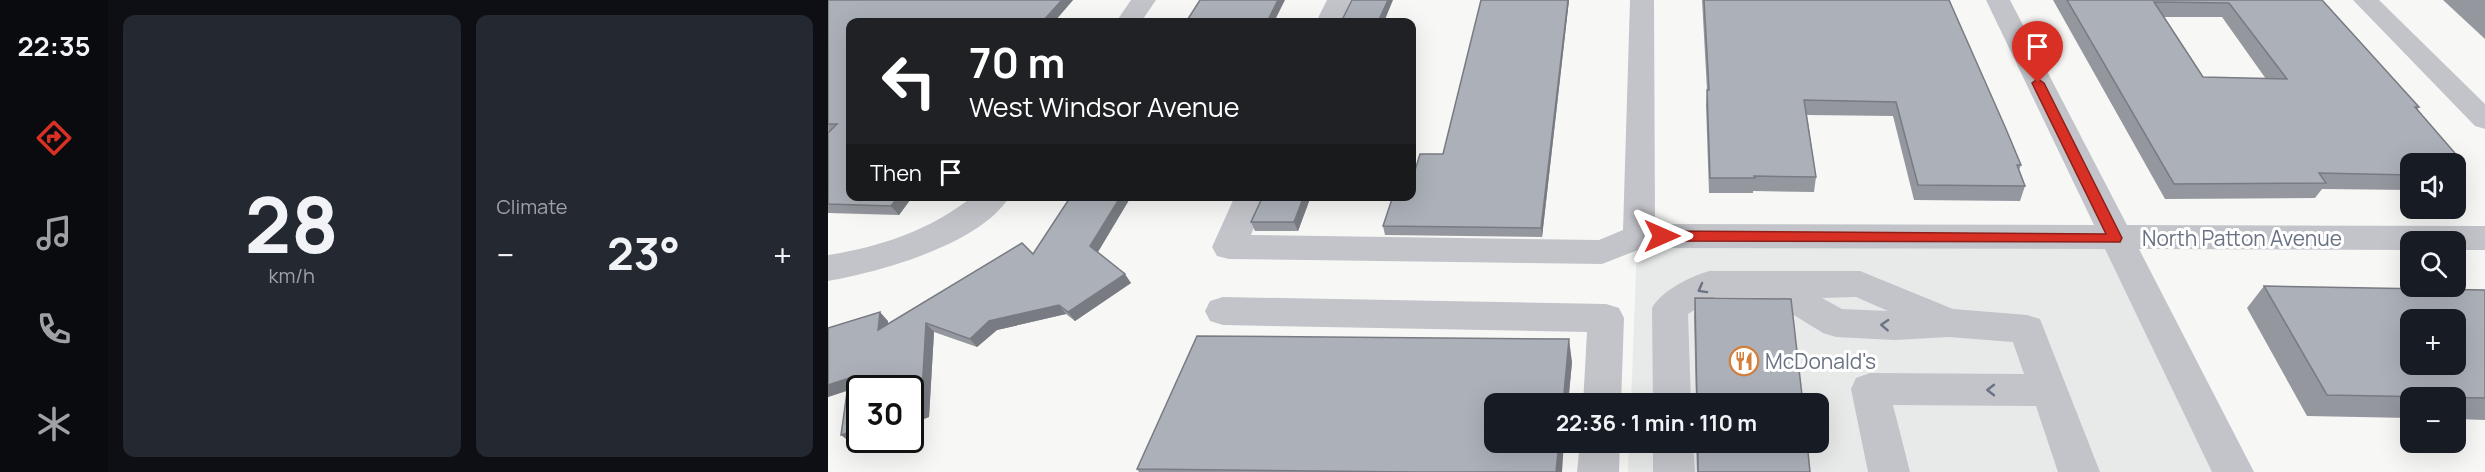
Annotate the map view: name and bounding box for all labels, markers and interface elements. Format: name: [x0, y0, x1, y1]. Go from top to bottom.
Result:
pin: [2012, 21, 2063, 83]
text: 22:35: [18, 27, 90, 64]
icon: arrive: [2021, 30, 2054, 63]
text: 70 m: [969, 33, 1065, 91]
icon: left: [870, 42, 948, 120]
text: West Windsor Avenue: [969, 88, 1240, 125]
icon: directions: [33, 117, 75, 159]
map controls: [2400, 153, 2466, 453]
button: sound: [2400, 153, 2466, 219]
icon: arrive: [934, 156, 967, 189]
text: Then: [870, 158, 922, 188]
text: 28: [245, 170, 339, 276]
text: Climate: [497, 193, 568, 220]
position arrow: [1630, 204, 1694, 268]
icon: music: [33, 212, 75, 254]
text: 23°: [607, 222, 680, 284]
street label: North Patton Avenue: [2142, 224, 2342, 252]
button: search: [2400, 231, 2466, 297]
text: −: [497, 232, 514, 277]
text: +: [773, 232, 792, 277]
text: km/h: [268, 262, 315, 289]
one-way arrow: [1698, 282, 1708, 293]
icon: phone: [33, 308, 75, 350]
button: +: [2400, 309, 2466, 375]
one-way arrow: [1880, 319, 1889, 332]
restaurant icon: McDonald's: [1728, 345, 1760, 377]
place label: McDonald's: [1765, 347, 1876, 375]
speed limit sign: 30: [846, 375, 924, 453]
one-way arrow: [1986, 384, 1995, 396]
button: −: [2400, 387, 2466, 453]
icon: climate: [33, 403, 75, 445]
text: 22:36 · 1 min · 110 m: [1556, 408, 1757, 438]

